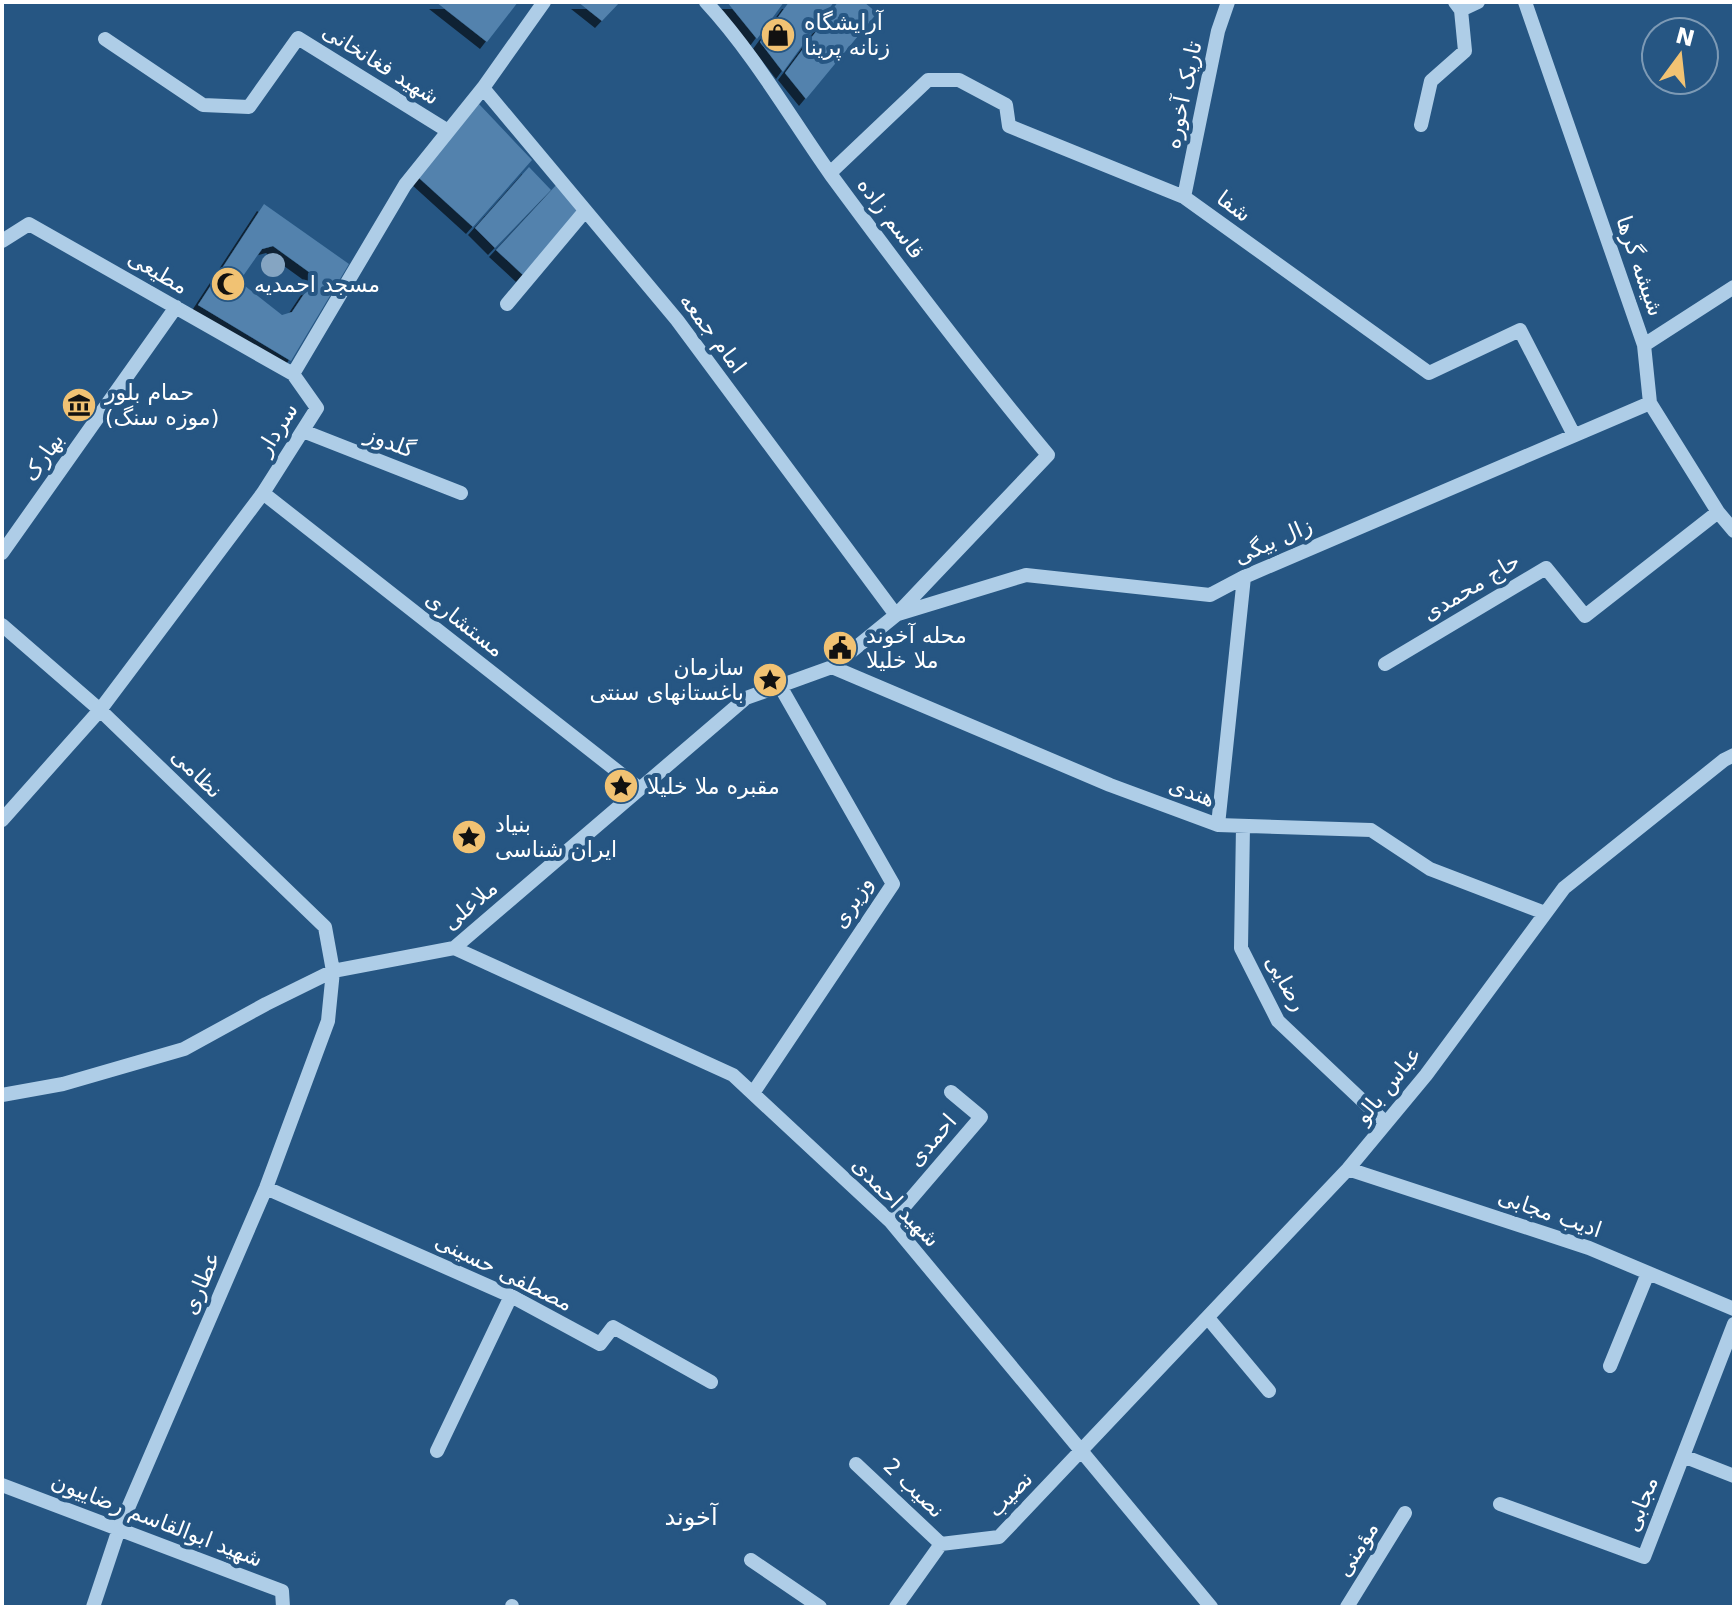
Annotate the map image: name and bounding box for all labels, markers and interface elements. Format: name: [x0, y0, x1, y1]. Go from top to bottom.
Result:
place label: آرایشگاه زنانه پرینا: [804, 9, 890, 61]
shop icon: آرایشگاه زنانه پرینا: [759, 16, 797, 54]
north arrow: [1640, 16, 1720, 96]
street label: شهید فغانخانی: [318, 18, 444, 110]
text: N: [1673, 23, 1697, 52]
street label: تاریک آخوره: [1158, 39, 1207, 151]
street label: قاسم زاده: [852, 172, 930, 264]
street label: شفا: [1212, 185, 1256, 227]
street label: شیشه گرها: [1611, 213, 1669, 319]
street label: مطیعی: [123, 245, 193, 299]
mosque icon: مسجد احمدیه: [209, 265, 247, 303]
place label: مسجد احمدیه: [254, 272, 380, 297]
street label: امام جمعه: [675, 288, 751, 378]
place label: حمام بلور (موزه سنگ): [104, 380, 219, 430]
museum icon: حمام بلور (موزه سنگ): [60, 386, 98, 424]
street label: سردار: [251, 398, 303, 461]
street label: گلدوز: [361, 421, 419, 463]
street label: بهارک: [17, 428, 69, 486]
street label: زال بیگی: [1230, 513, 1316, 569]
street label: حاج محمدی: [1418, 548, 1525, 627]
street label: مستشاری: [421, 586, 509, 662]
place label: محله آخوند ملا خلیلا: [866, 622, 967, 673]
public building icon: محله آخوند ملا خلیلا: [821, 629, 859, 667]
place label: سازمان باغستانهای سنتی: [589, 655, 744, 705]
place icon: سازمان باغستانهای سنتی: [751, 661, 789, 699]
street label: نظامی: [166, 743, 228, 803]
place icon: مقبره ملا خلیلا: [602, 767, 640, 805]
street label: هندی: [1166, 772, 1218, 812]
place label: مقبره ملا خلیلا: [647, 774, 780, 799]
place label: بنیاد ایران شناسی: [495, 812, 617, 862]
place icon: بنیاد ایران شناسی: [450, 818, 488, 856]
street label: وزیری: [826, 871, 878, 933]
street label: ملاعلی: [438, 875, 502, 935]
street label: رضایی: [1260, 951, 1312, 1015]
street label: عباس بالو: [1349, 1042, 1427, 1130]
street label: احمدی: [902, 1109, 962, 1171]
street label: شهید احمدی: [847, 1152, 945, 1252]
street label: ادیب مجابی: [1495, 1184, 1605, 1242]
street label: مصطفی حسینی: [431, 1228, 577, 1316]
street label: عطاری: [177, 1248, 225, 1318]
street label: نصیب 2: [879, 1453, 949, 1523]
street label: نصیب: [982, 1466, 1038, 1522]
street label: شهید ابوالقاسم رضاییون: [47, 1468, 266, 1573]
street label: مجابی: [1619, 1473, 1663, 1535]
district label: آخوند: [664, 1502, 719, 1531]
street label: مؤمنی: [1331, 1517, 1383, 1581]

